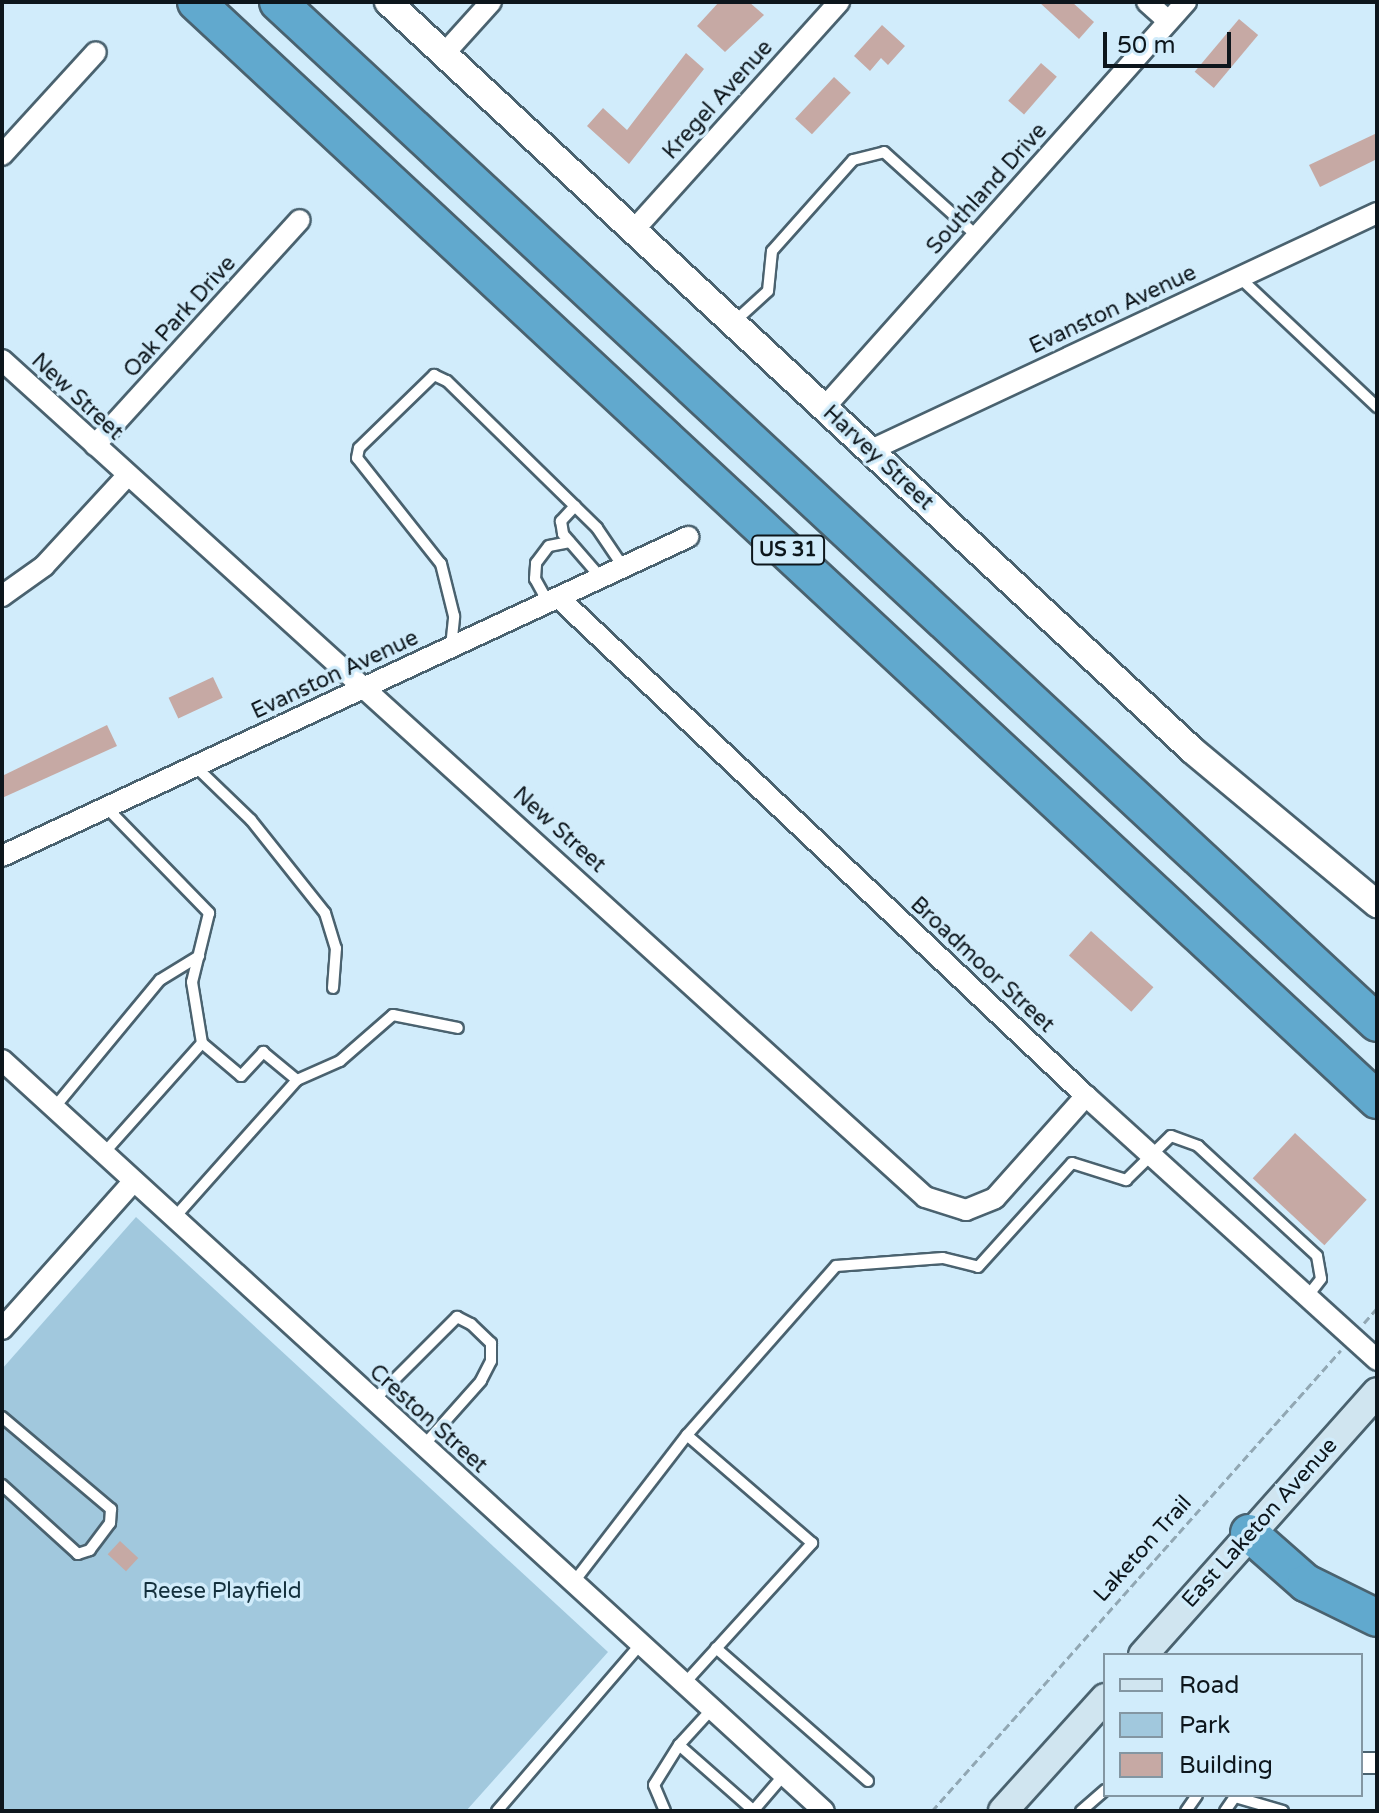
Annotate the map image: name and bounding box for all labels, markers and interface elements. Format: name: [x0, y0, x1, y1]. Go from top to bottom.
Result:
scale bar: [1107, 16, 1235, 66]
text: 50 m: [1117, 31, 1175, 60]
street label: Kregel Avenue: [657, 35, 779, 165]
street label: Southland Drive: [921, 118, 1053, 260]
street label: Oak Park Drive: [118, 251, 242, 383]
street label: Evanston Avenue: [1025, 260, 1201, 360]
street label: New Street: [26, 348, 128, 446]
street label: Harvey Street: [817, 400, 939, 516]
road number: US 31: [750, 534, 826, 566]
street label: Evanston Avenue: [247, 625, 423, 725]
street label: New Street: [507, 781, 611, 879]
street label: Broadmoor Street: [905, 892, 1059, 1038]
street label: Creston Street: [364, 1359, 492, 1479]
street label: East Laketon Avenue: [1177, 1433, 1343, 1613]
street label: Laketon Trail: [1088, 1490, 1198, 1608]
park label: Reese Playfield: [142, 1579, 302, 1605]
legend: [1103, 1653, 1363, 1797]
text: Road: [1179, 1671, 1239, 1700]
text: Park: [1179, 1711, 1230, 1740]
text: Building: [1179, 1751, 1273, 1780]

